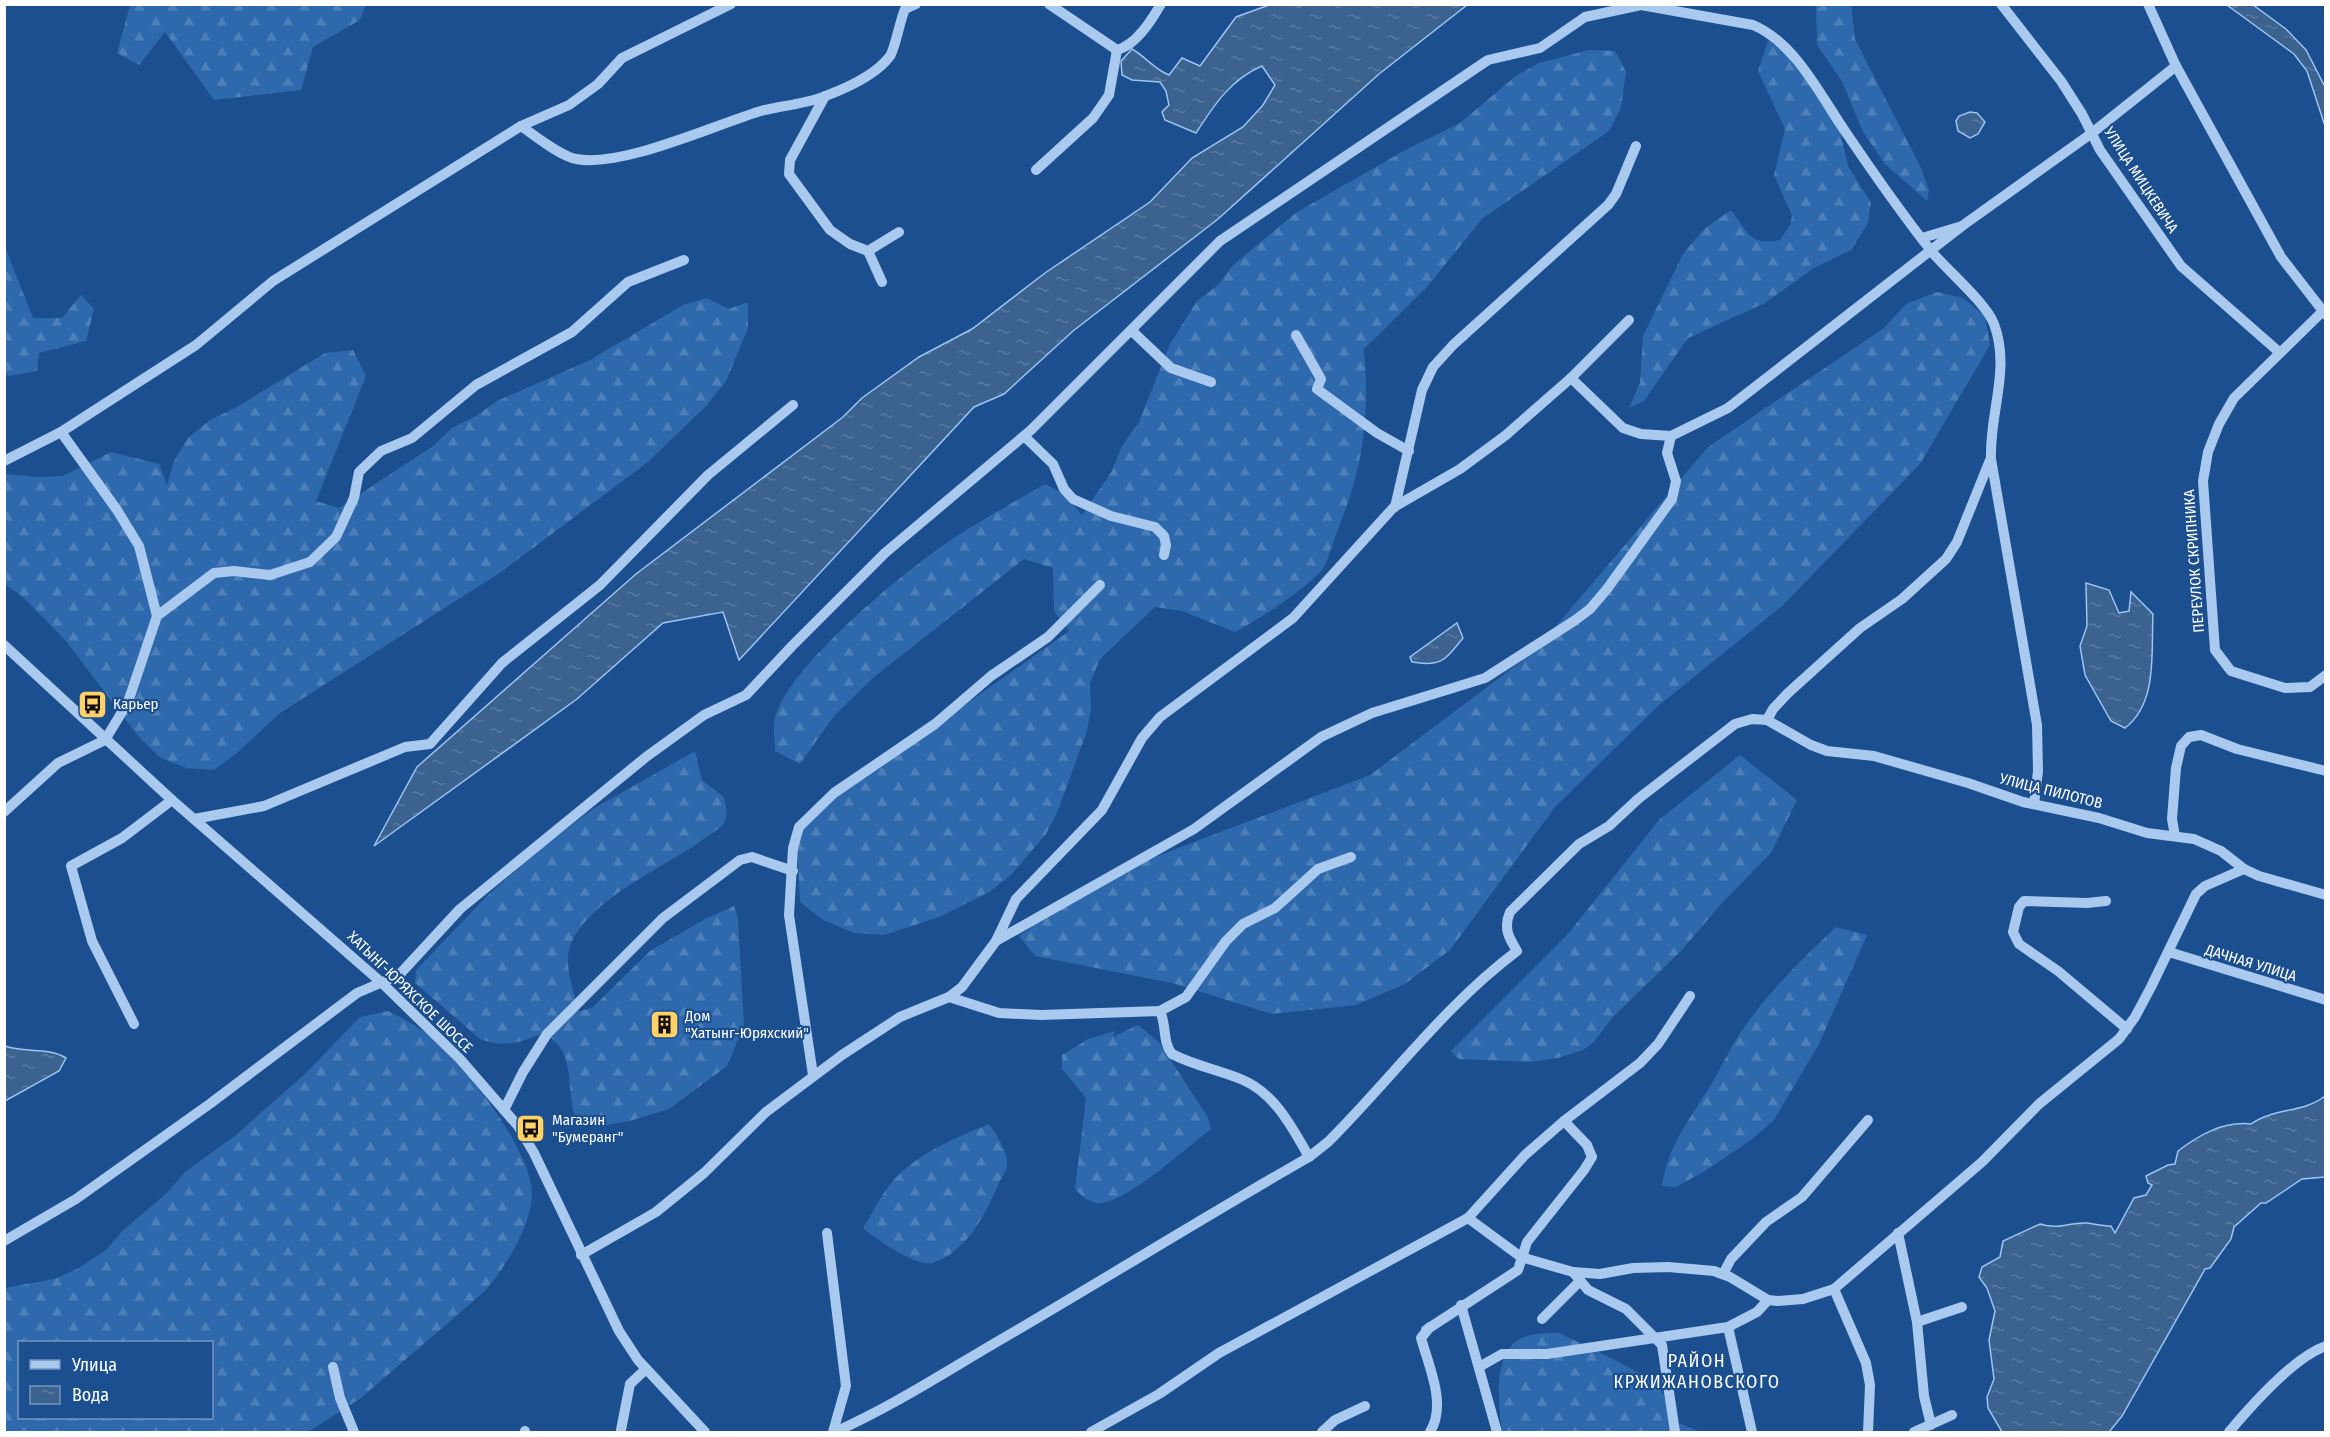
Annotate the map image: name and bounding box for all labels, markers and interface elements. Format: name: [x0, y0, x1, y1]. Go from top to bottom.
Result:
street label: УЛИЦА МИЦКЕВИЧА: [2100, 123, 2182, 236]
street label: ПЕРЕУЛОК СКРИПНИКА: [2180, 489, 2208, 633]
bus stop icon: Карьер: [76, 688, 108, 720]
place label: Карьер: [113, 695, 159, 713]
street label: УЛИЦА ПИЛОТОВ: [1997, 769, 2104, 812]
street label: ХАТЫНГ-ЮРЯХСКОЕ ШОССЕ: [344, 927, 476, 1057]
street label: ДАЧНАЯ УЛИЦА: [2202, 940, 2299, 985]
place label: Дом "Хатынг-Юряхский": [684, 1007, 809, 1042]
building icon: Дом "Хатынг-Юряхский": [648, 1009, 680, 1041]
place label: Магазин "Бумеранг": [552, 1111, 623, 1146]
bus stop icon: Магазин "Бумеранг": [515, 1113, 547, 1145]
legend: [18, 1341, 213, 1419]
district label: РАЙОН КРЖИЖАНОВСКОГО: [1614, 1350, 1780, 1393]
text: Улица: [71, 1354, 117, 1376]
text: Вода: [72, 1384, 109, 1406]

